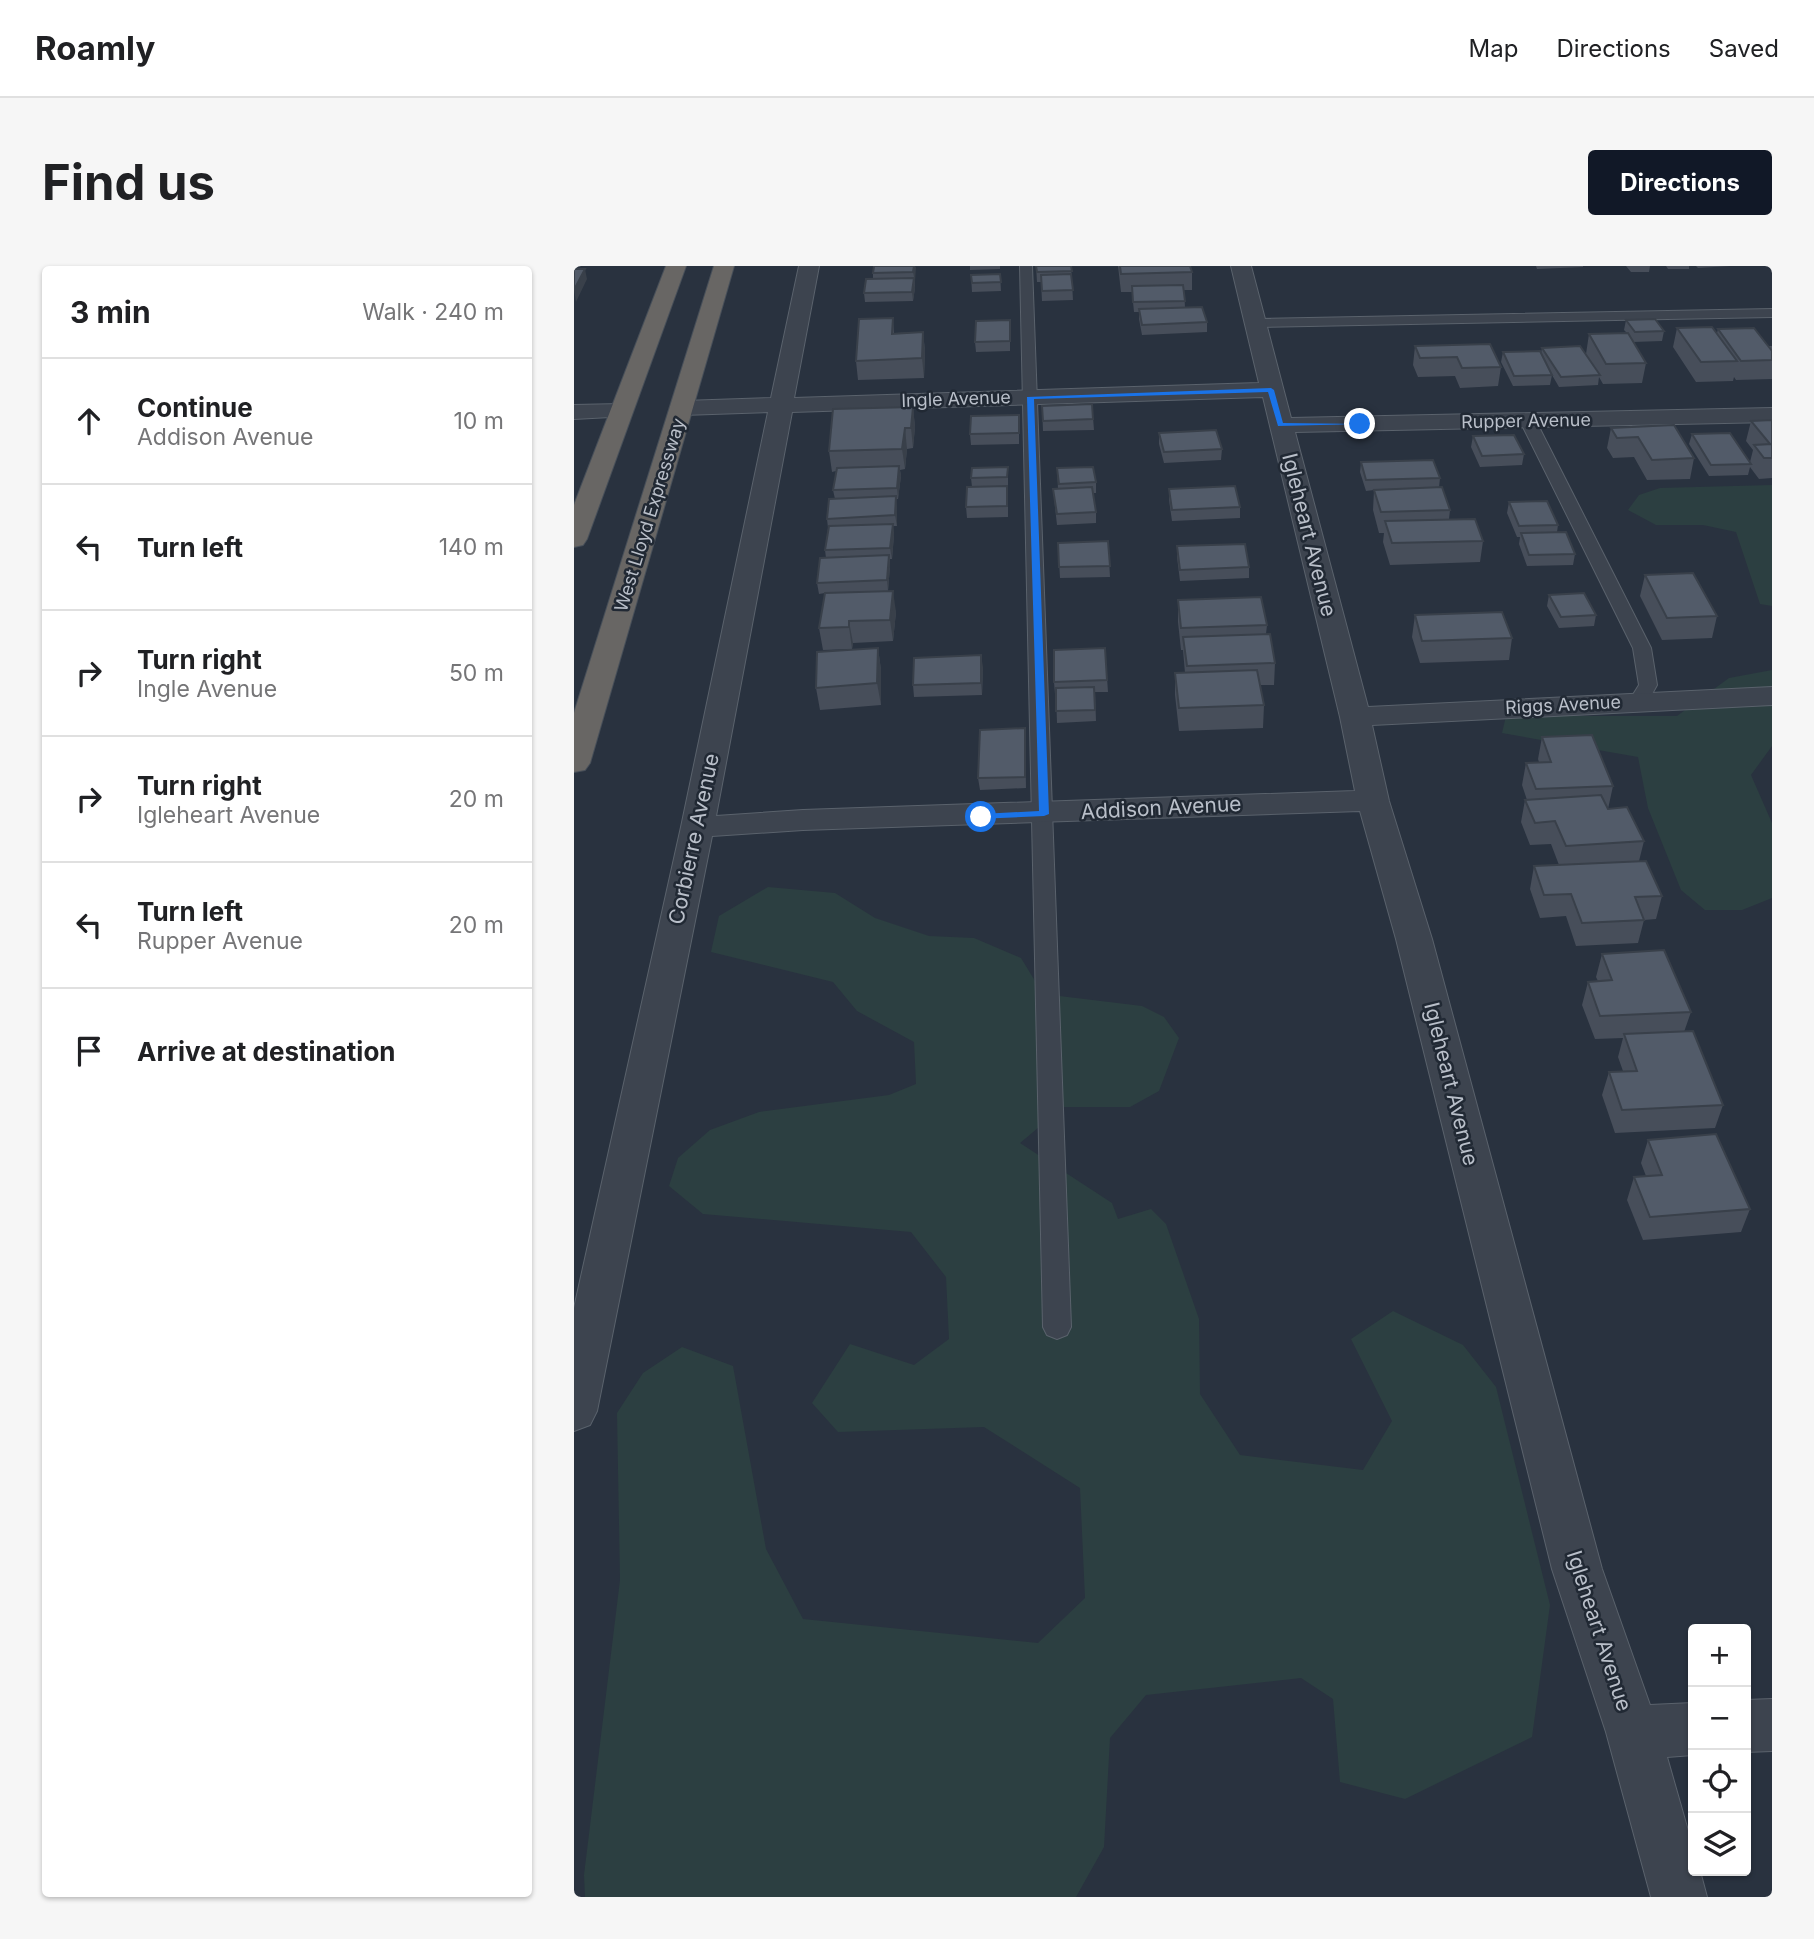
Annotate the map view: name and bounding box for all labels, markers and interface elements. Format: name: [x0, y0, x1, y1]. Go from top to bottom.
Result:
text: Roamly: [35, 28, 155, 68]
text: Map: [1469, 34, 1518, 63]
text: Directions: [1556, 34, 1671, 63]
text: Saved: [1709, 34, 1779, 63]
button: Directions: [1588, 150, 1772, 215]
text: Find us: [42, 153, 215, 212]
text: 3 min: [70, 294, 151, 330]
text: Walk · 240 m: [362, 298, 504, 326]
street label: Ingle Avenue: [901, 386, 1011, 411]
text: Continue: [137, 392, 253, 423]
icon: ahead: [70, 402, 108, 440]
text: 10 m: [454, 407, 504, 435]
route end: [1344, 408, 1375, 439]
street label: Rupper Avenue: [1461, 409, 1591, 432]
street label: West Lloyd Expressway: [610, 416, 689, 614]
text: Addison Avenue: [137, 423, 313, 451]
street label: Igleheart Avenue: [1277, 451, 1342, 619]
icon: left: [70, 528, 108, 566]
text: Turn left: [137, 532, 243, 563]
text: 140 m: [439, 533, 504, 561]
text: Turn right: [137, 644, 262, 675]
icon: right: [70, 654, 108, 692]
text: 50 m: [449, 659, 504, 687]
text: Ingle Avenue: [137, 675, 277, 703]
street label: Riggs Avenue: [1505, 691, 1621, 718]
street label: Corbierre Avenue: [663, 751, 724, 927]
text: Turn right: [137, 770, 262, 801]
icon: right: [70, 780, 108, 818]
text: 20 m: [449, 785, 504, 813]
street label: Addison Avenue: [1080, 791, 1242, 824]
text: Igleheart Avenue: [137, 801, 320, 829]
route start: [965, 801, 996, 832]
text: Turn left: [137, 896, 243, 927]
icon: left: [70, 906, 108, 944]
text: 20 m: [449, 911, 504, 939]
text: Rupper Avenue: [137, 927, 303, 955]
street label: Igleheart Avenue: [1419, 1000, 1484, 1168]
icon: arrive: [70, 1032, 108, 1070]
text: Arrive at destination: [137, 1036, 396, 1067]
street label: Igleheart Avenue: [1562, 1547, 1637, 1714]
map controls: [1688, 1624, 1751, 1876]
button: +: [1688, 1624, 1751, 1687]
button: −: [1688, 1687, 1751, 1750]
button: locate: [1688, 1750, 1751, 1813]
button: layers: [1688, 1813, 1751, 1876]

